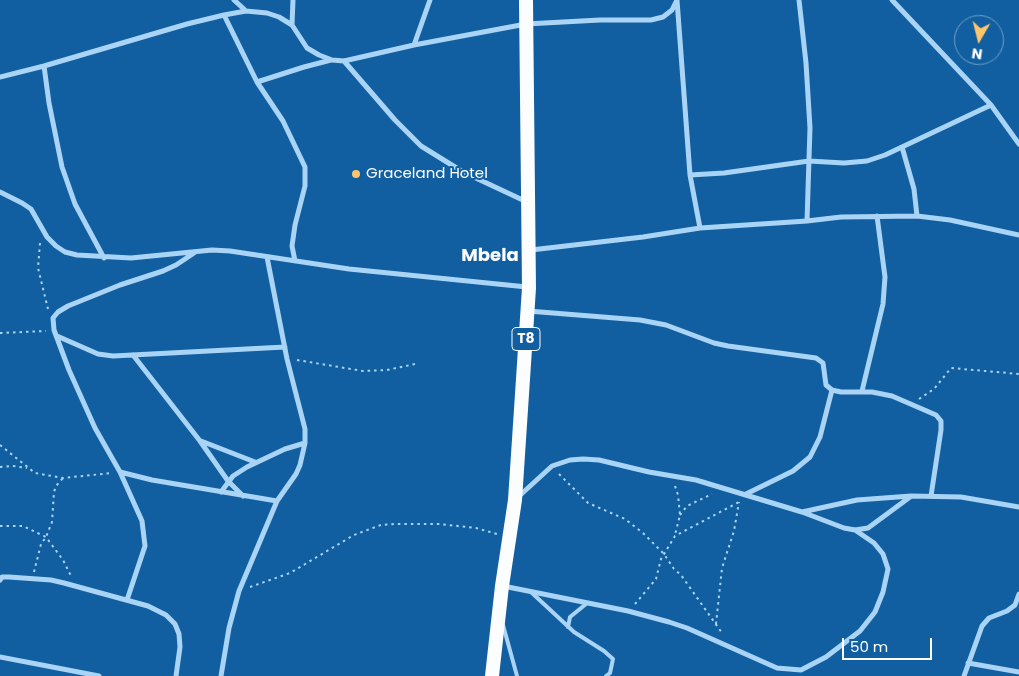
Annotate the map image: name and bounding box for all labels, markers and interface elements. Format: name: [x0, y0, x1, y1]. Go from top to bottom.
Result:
north arrow: [954, 15, 1004, 65]
text: N: [970, 43, 984, 64]
place label: Graceland Hotel: [366, 165, 488, 183]
marker: Graceland Hotel: [350, 168, 362, 180]
district label: Mbela: [461, 245, 519, 267]
road number: T8: [512, 328, 540, 350]
scale bar: [844, 628, 934, 660]
text: 50 m: [850, 636, 888, 657]

